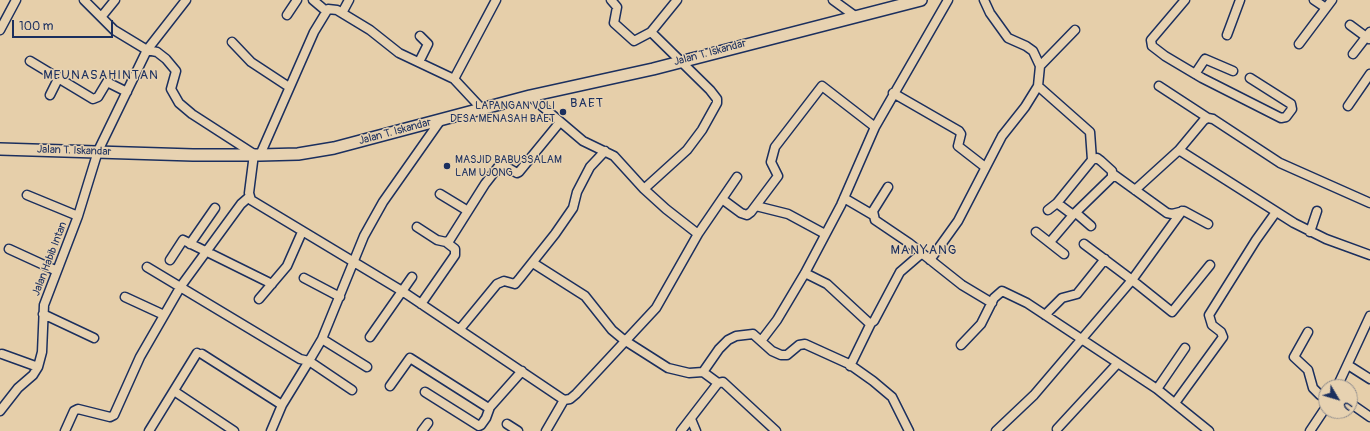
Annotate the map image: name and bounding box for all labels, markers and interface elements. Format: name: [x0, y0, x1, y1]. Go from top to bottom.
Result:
scale bar: [14, 12, 115, 38]
text: 100 m: [19, 19, 53, 34]
street label: Jalan T. Iskandar: [672, 37, 748, 69]
district label: MEUNASAHINTAN: [43, 68, 159, 84]
district label: BAET: [570, 96, 604, 112]
place label: LAPANGAN VOLI DESA MENASAH BAET: [450, 99, 555, 125]
marker: LAPANGAN VOLI DESA MENASAH BAET: [558, 107, 568, 117]
street label: Jalan T. Iskandar: [357, 116, 433, 148]
street label: Jalan T. Iskandar: [37, 143, 111, 159]
place label: MASJID BABUSSALAM LAM UJONG: [455, 153, 562, 179]
marker: MASJID BABUSSALAM LAM UJONG: [442, 161, 452, 171]
street label: Jalan Habib Intan: [30, 220, 70, 298]
district label: MANYANG: [891, 243, 957, 259]
north arrow: [1318, 379, 1358, 419]
text: U: [1340, 399, 1354, 413]

